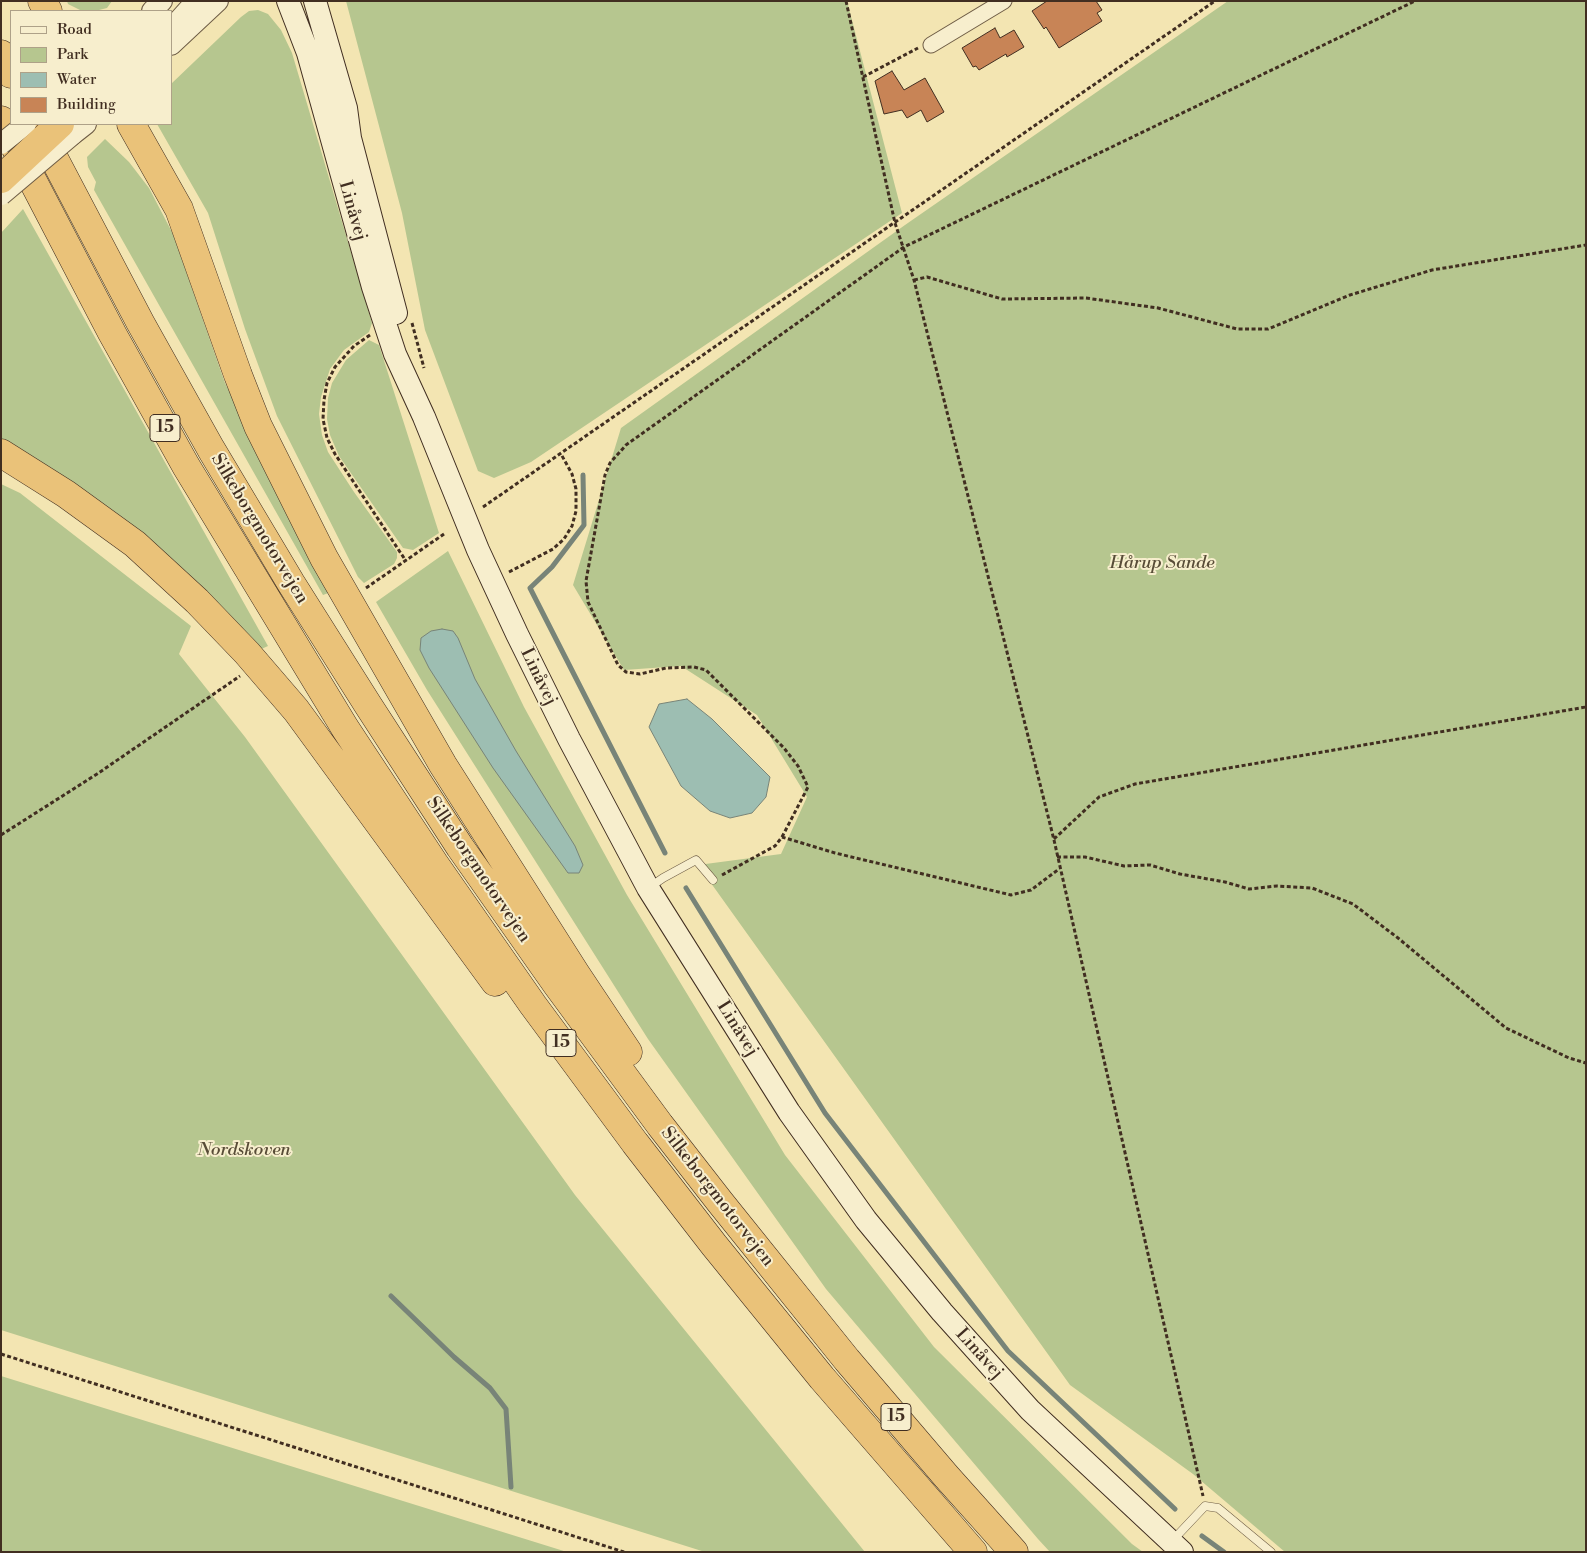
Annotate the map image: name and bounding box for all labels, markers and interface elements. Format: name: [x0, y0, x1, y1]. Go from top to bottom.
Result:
legend: [10, 10, 172, 125]
text: Road: [57, 20, 92, 39]
text: Park: [57, 45, 88, 64]
text: Water: [57, 70, 96, 89]
text: Building: [57, 95, 116, 114]
street label: Linåvej: [333, 179, 371, 243]
road number: 15: [150, 414, 180, 442]
street label: Silkeborgmotorvejen: [206, 450, 312, 608]
park label: Hårup Sande: [1109, 553, 1215, 575]
street label: Linåvej: [515, 645, 561, 709]
street label: Silkeborgmotorvejen: [421, 793, 535, 947]
street label: Linåvej: [712, 997, 762, 1061]
road number: 15: [546, 1030, 576, 1056]
street label: Silkeborgmotorvejen: [656, 1123, 778, 1271]
park label: Nordskoven: [197, 1140, 291, 1162]
street label: Linåvej: [950, 1324, 1008, 1384]
road number: 15: [881, 1404, 911, 1430]

